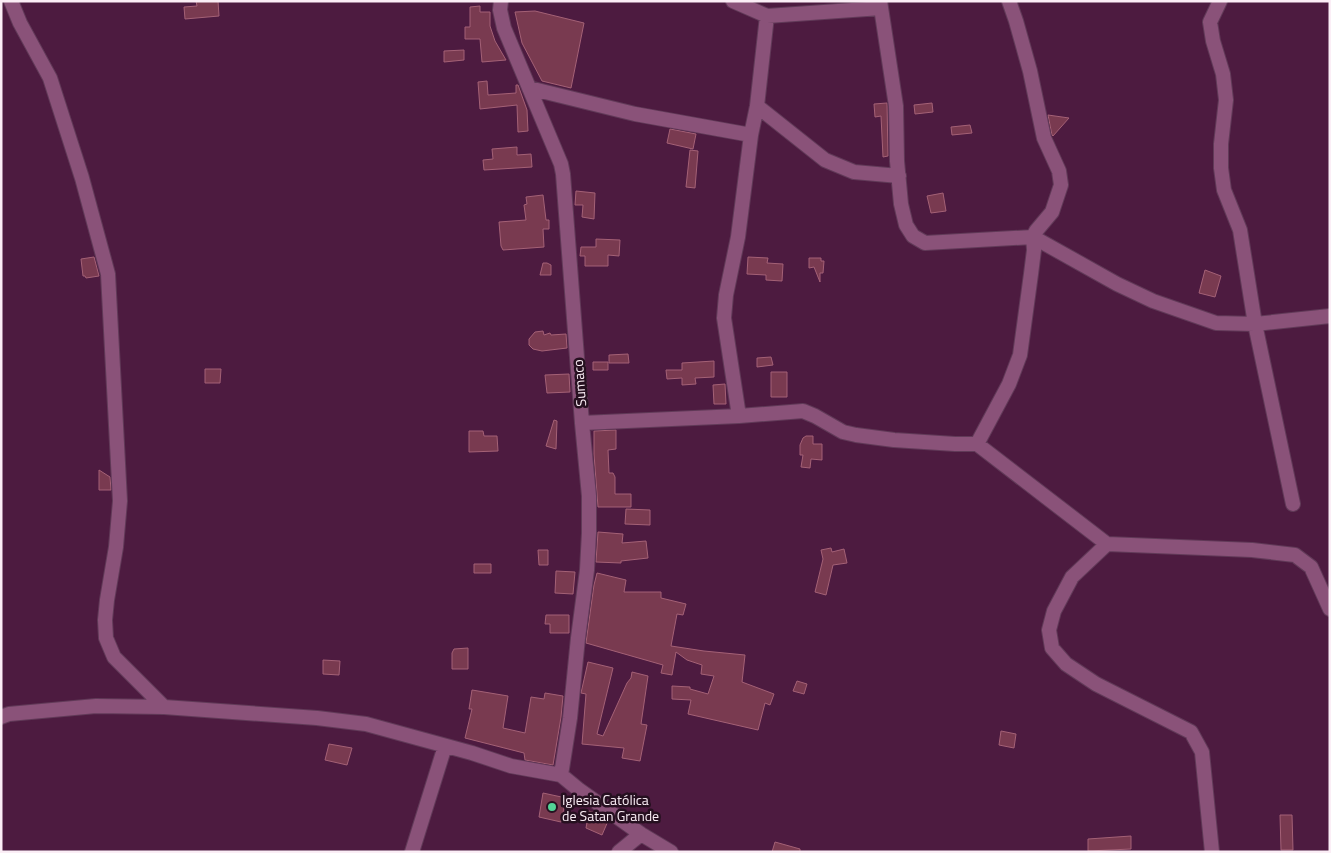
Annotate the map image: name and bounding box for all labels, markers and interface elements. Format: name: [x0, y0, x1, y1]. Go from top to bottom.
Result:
street label: Sumaco: [567, 359, 591, 407]
place label: Iglesia Católica de Satan Grande: [562, 789, 659, 826]
marker: Iglesia Católica de Satan Grande: [546, 801, 558, 813]

